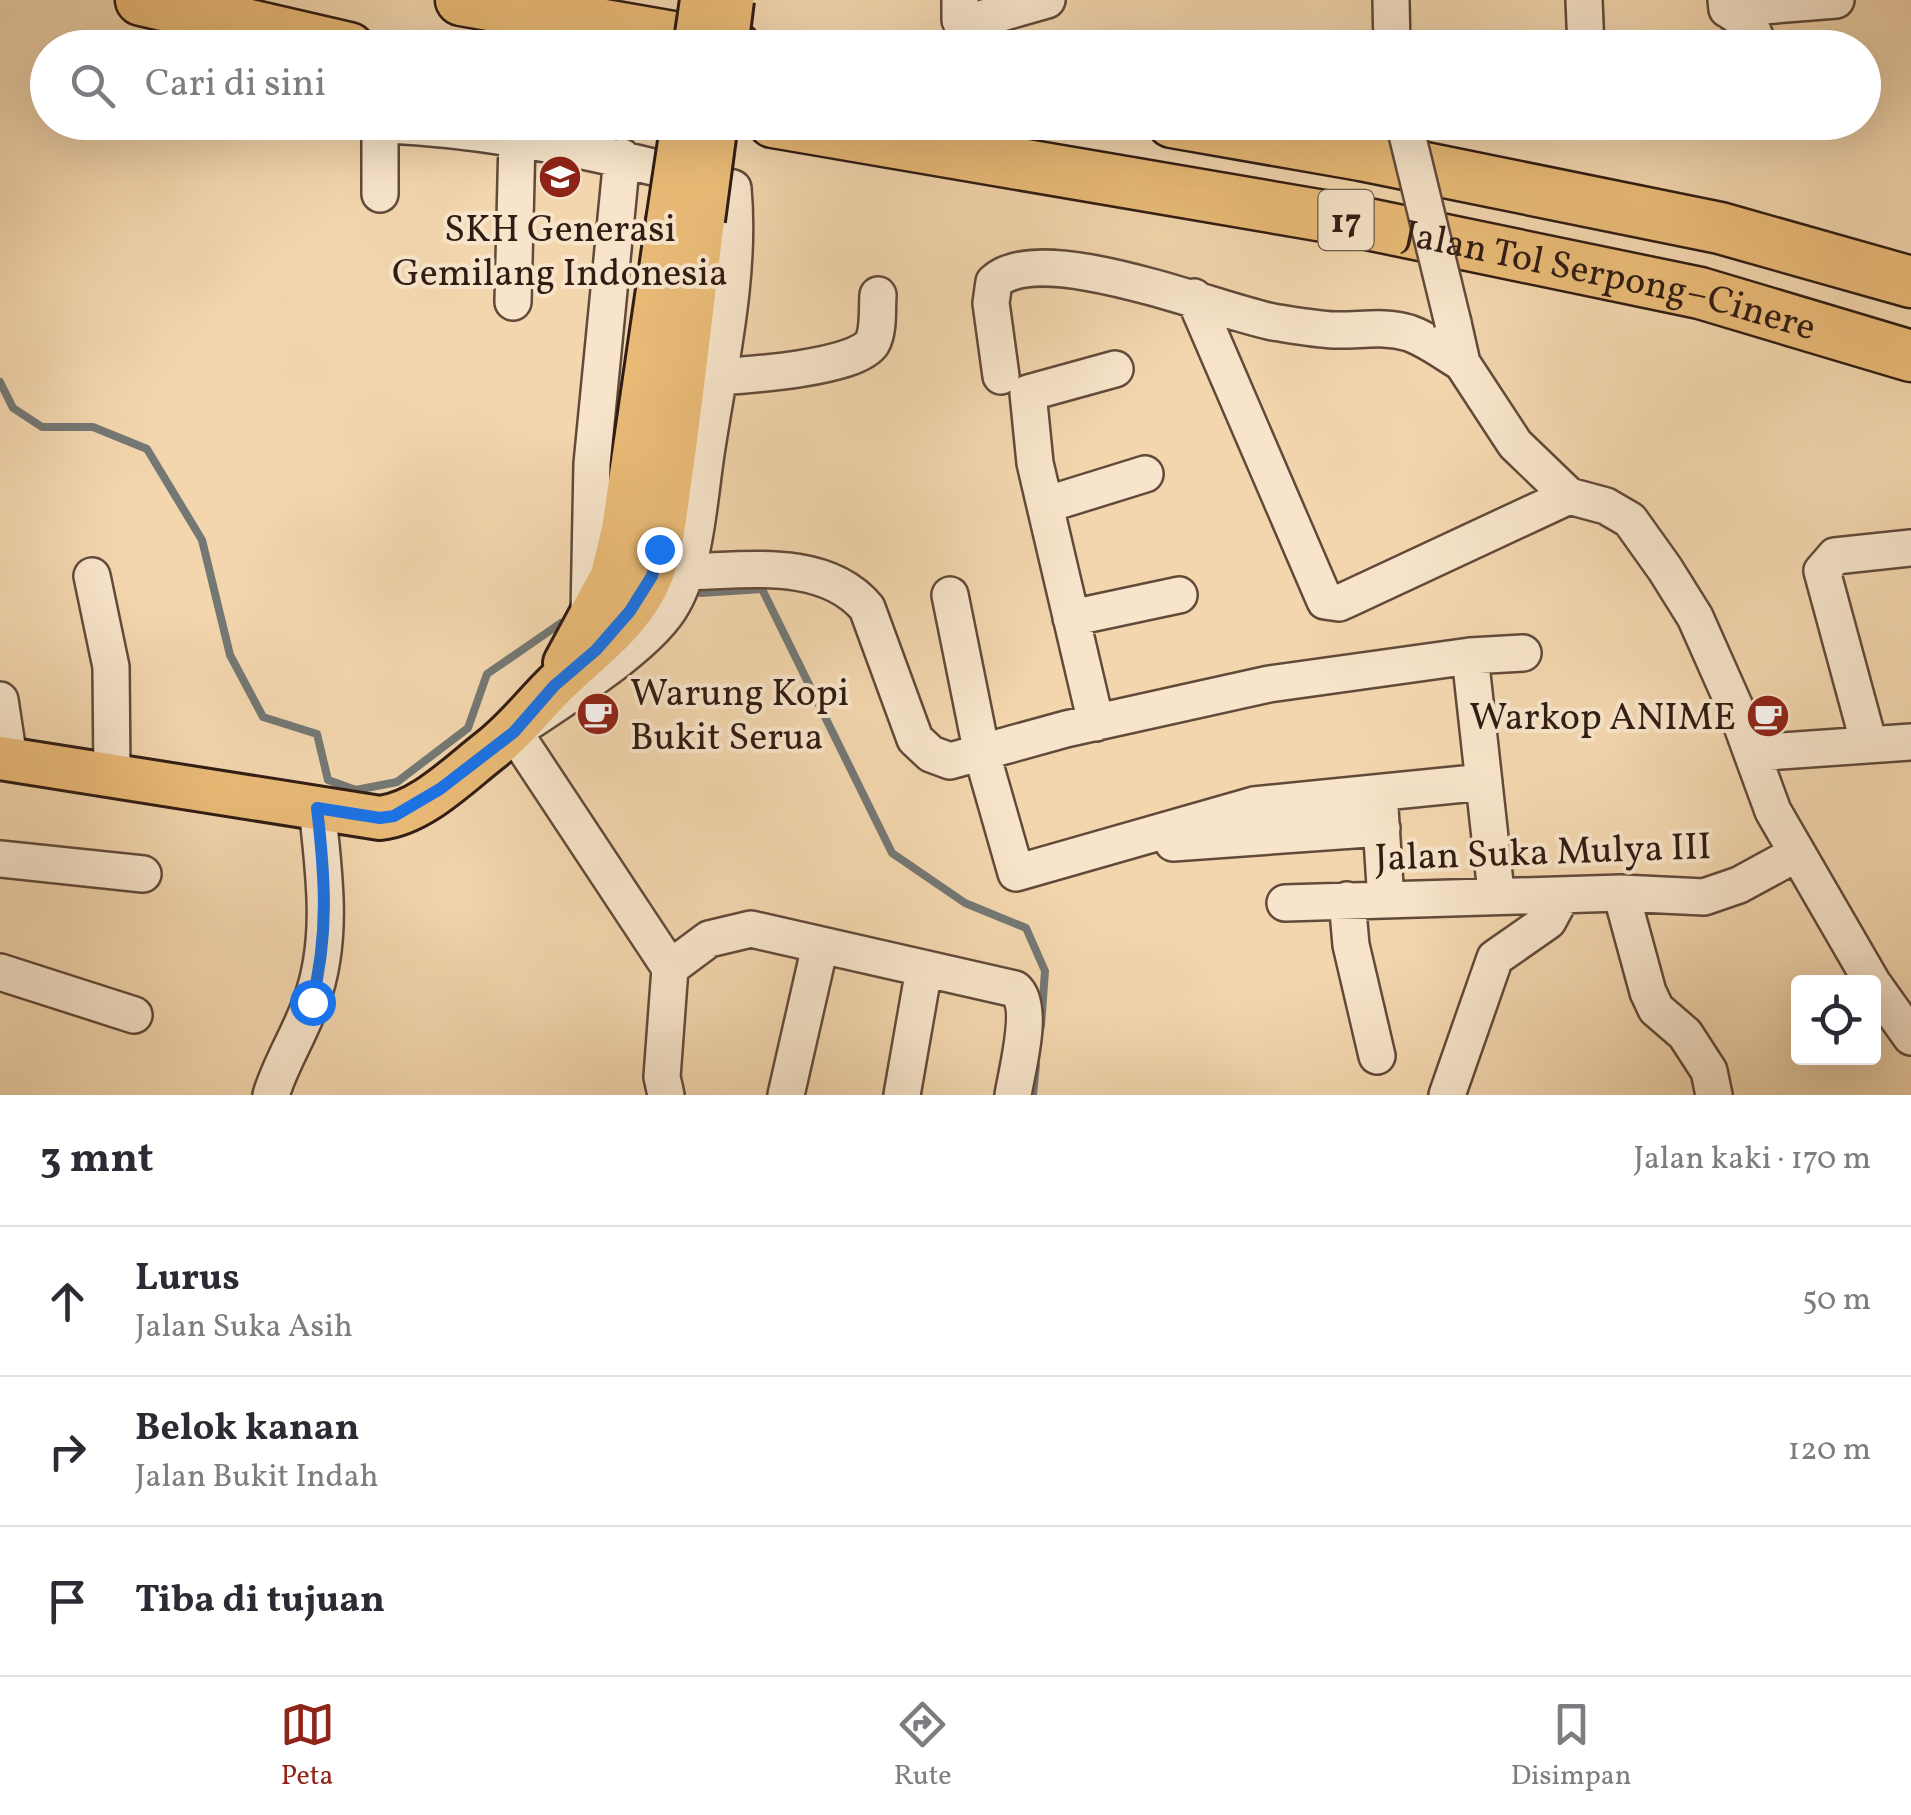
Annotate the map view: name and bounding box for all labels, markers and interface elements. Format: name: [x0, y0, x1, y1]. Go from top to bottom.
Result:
search box: [30, 30, 1881, 140]
icon: search: [65, 58, 120, 113]
text: Cari di sini: [145, 59, 326, 112]
school or university icon: SKH Generasi Gemilang Indonesia: [537, 154, 583, 200]
road number: 17: [1318, 190, 1374, 250]
place label: SKH Generasi Gemilang Indonesia: [392, 205, 728, 302]
street label: Jalan Tol Serpong–Cinere: [1399, 209, 1822, 356]
route end: [637, 527, 683, 573]
place label: Warung Kopi Bukit Serua: [630, 669, 849, 766]
cafe icon: Warung Kopi Bukit Serua: [575, 691, 621, 737]
place label: Warkop ANIME: [1469, 693, 1736, 746]
cafe icon: Warkop ANIME: [1745, 693, 1791, 739]
street label: Jalan Suka Mulya III: [1374, 822, 1712, 887]
map controls: [1791, 975, 1881, 1065]
button: locate: [1791, 975, 1881, 1065]
route start: [290, 980, 336, 1026]
text: 3 mnt: [40, 1131, 154, 1190]
text: Jalan kaki · 170 m: [1633, 1138, 1871, 1182]
text: Lurus: [135, 1253, 240, 1306]
icon: ahead: [40, 1274, 95, 1329]
text: 50 m: [1802, 1279, 1871, 1323]
text: Jalan Suka Asih: [135, 1306, 353, 1350]
text: Belok kanan: [135, 1403, 360, 1456]
icon: right: [40, 1424, 95, 1479]
text: 120 m: [1788, 1429, 1871, 1473]
text: Jalan Bukit Indah: [135, 1456, 379, 1500]
icon: arrive: [40, 1574, 95, 1629]
text: Tiba di tujuan: [135, 1575, 385, 1628]
tab: Peta: [280, 1697, 335, 1796]
tab: Rute: [894, 1697, 952, 1796]
tab: Disimpan: [1511, 1697, 1631, 1796]

